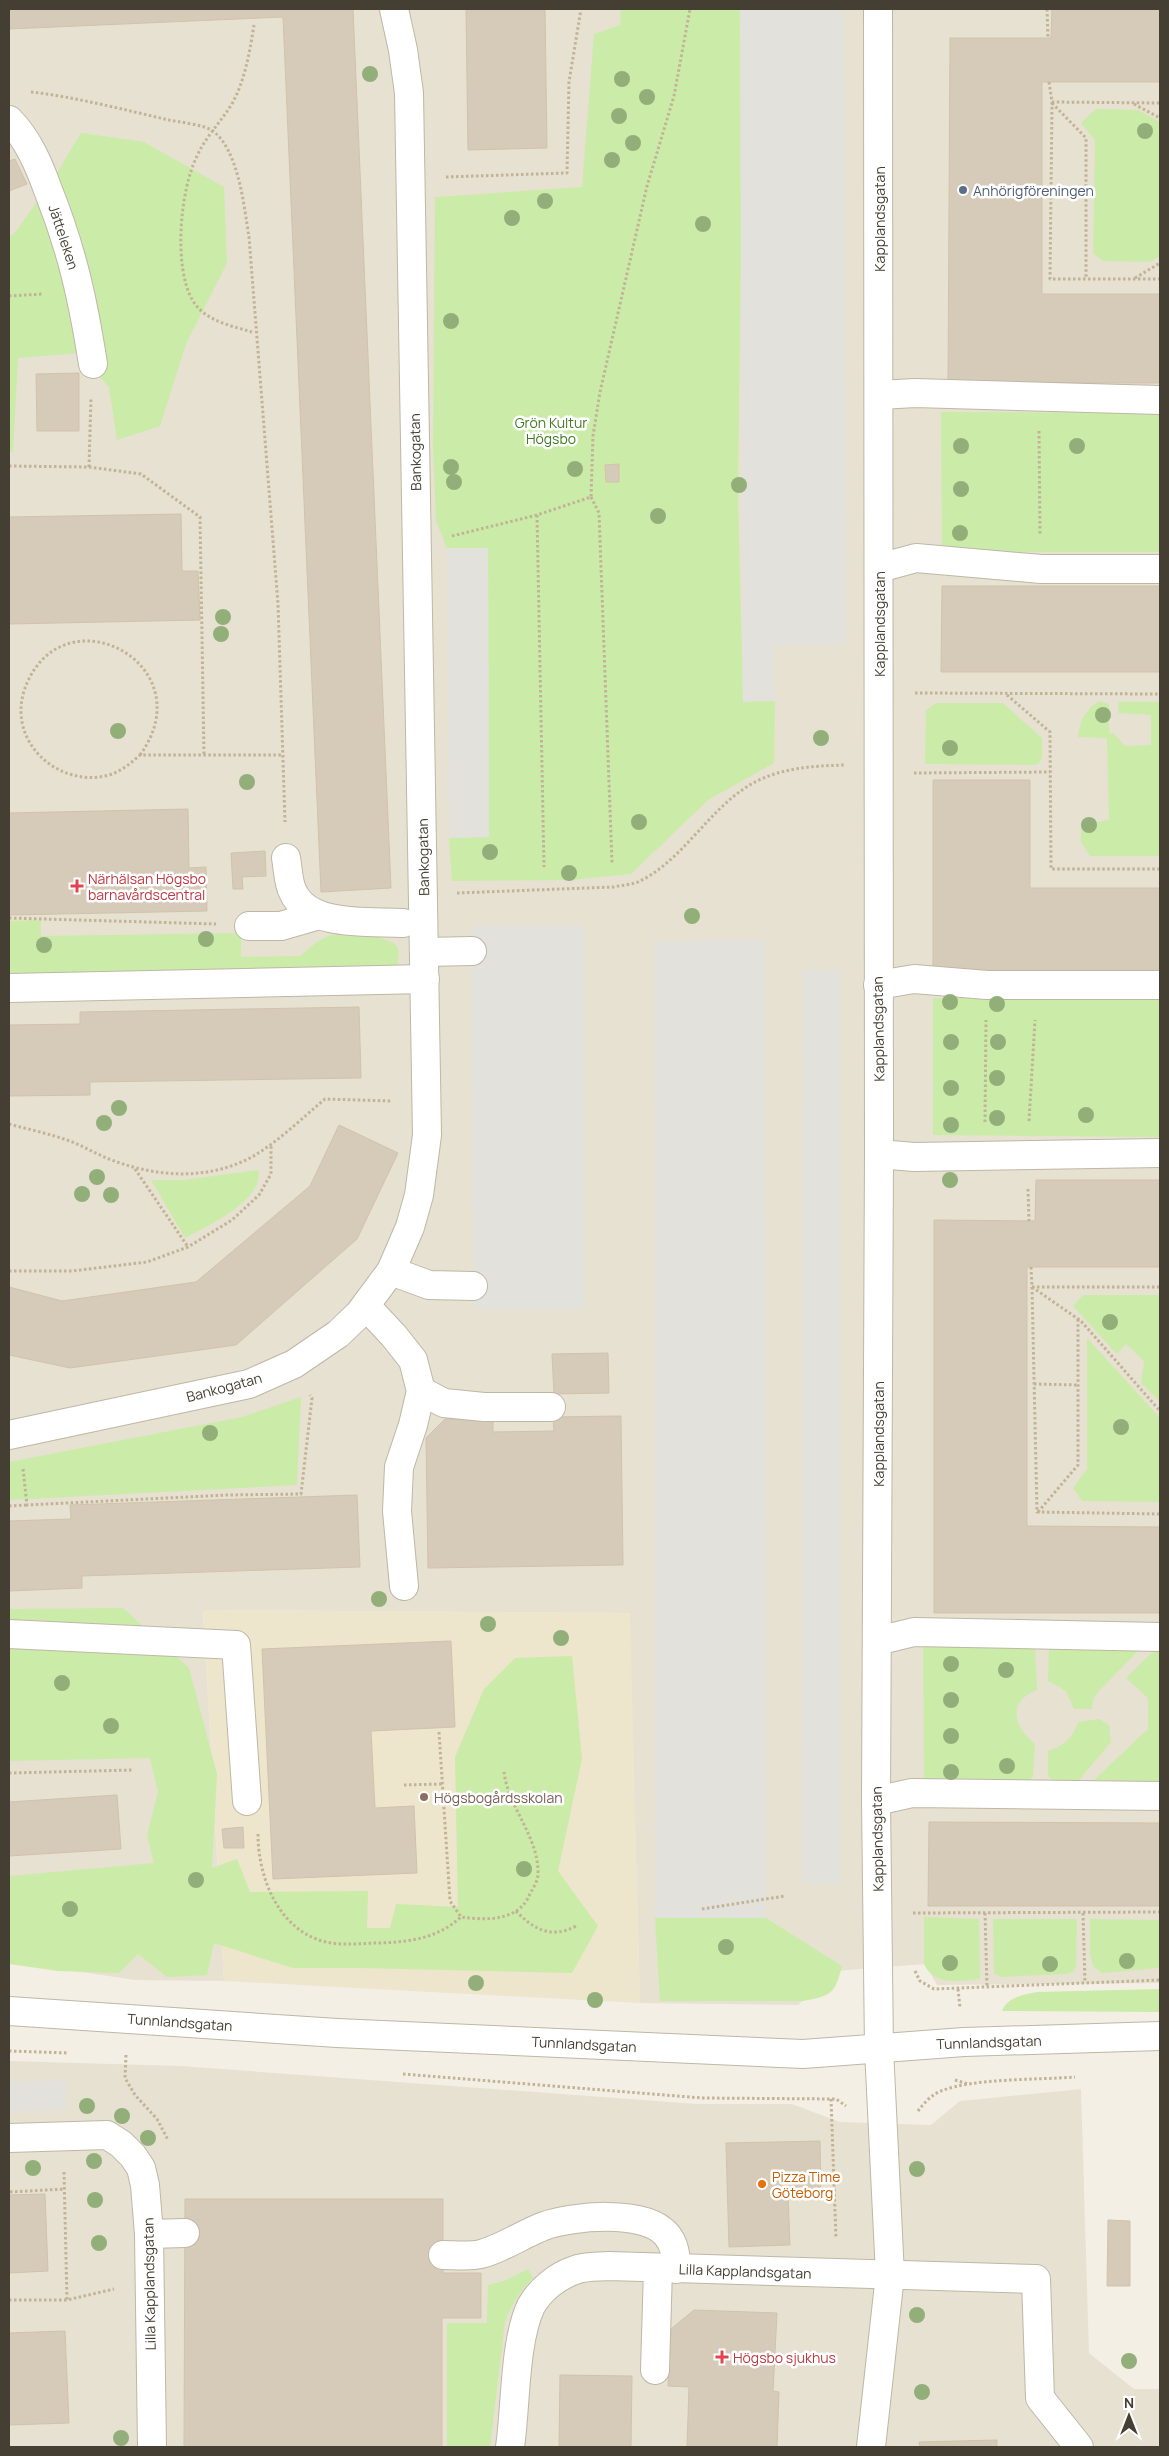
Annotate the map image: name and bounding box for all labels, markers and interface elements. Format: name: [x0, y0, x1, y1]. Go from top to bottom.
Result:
street label: Kapplandsgatan: [870, 166, 889, 272]
place label: Anhörigföreningen: [973, 181, 1094, 200]
marker: Anhörigföreningen: [957, 184, 969, 196]
street label: Jätteleken: [45, 202, 83, 272]
street label: Bankogatan: [405, 413, 425, 491]
park label: Grön Kultur Högsbo: [515, 413, 587, 448]
street label: Kapplandsgatan: [870, 571, 889, 677]
street label: Bankogatan: [413, 818, 433, 896]
place label: Närhälsan Högsbo barnavårdscentral: [88, 869, 206, 904]
marker: Närhälsan Högsbo barnavårdscentral: [70, 879, 84, 893]
street label: Kapplandsgatan: [868, 976, 888, 1082]
street label: Bankogatan: [184, 1368, 264, 1406]
street label: Kapplandsgatan: [869, 1381, 888, 1487]
street label: Kapplandsgatan: [867, 1786, 887, 1892]
place label: Högsbogårdsskolan: [434, 1788, 563, 1807]
marker: Högsbogårdsskolan: [418, 1791, 430, 1803]
street label: Tunnlandsgatan: [127, 2009, 233, 2035]
street label: Tunnlandsgatan: [936, 2031, 1042, 2053]
street label: Tunnlandsgatan: [531, 2032, 637, 2056]
place label: Pizza Time Göteborg: [772, 2167, 840, 2202]
marker: Pizza Time Göteborg: [756, 2178, 768, 2190]
street label: Lilla Kapplandsgatan: [138, 2217, 160, 2351]
street label: Lilla Kapplandsgatan: [678, 2259, 812, 2283]
place label: Högsbo sjukhus: [733, 2348, 836, 2367]
marker: Högsbo sjukhus: [715, 2350, 729, 2364]
north arrow: [1104, 2391, 1154, 2441]
text: N: [1124, 2393, 1134, 2412]

